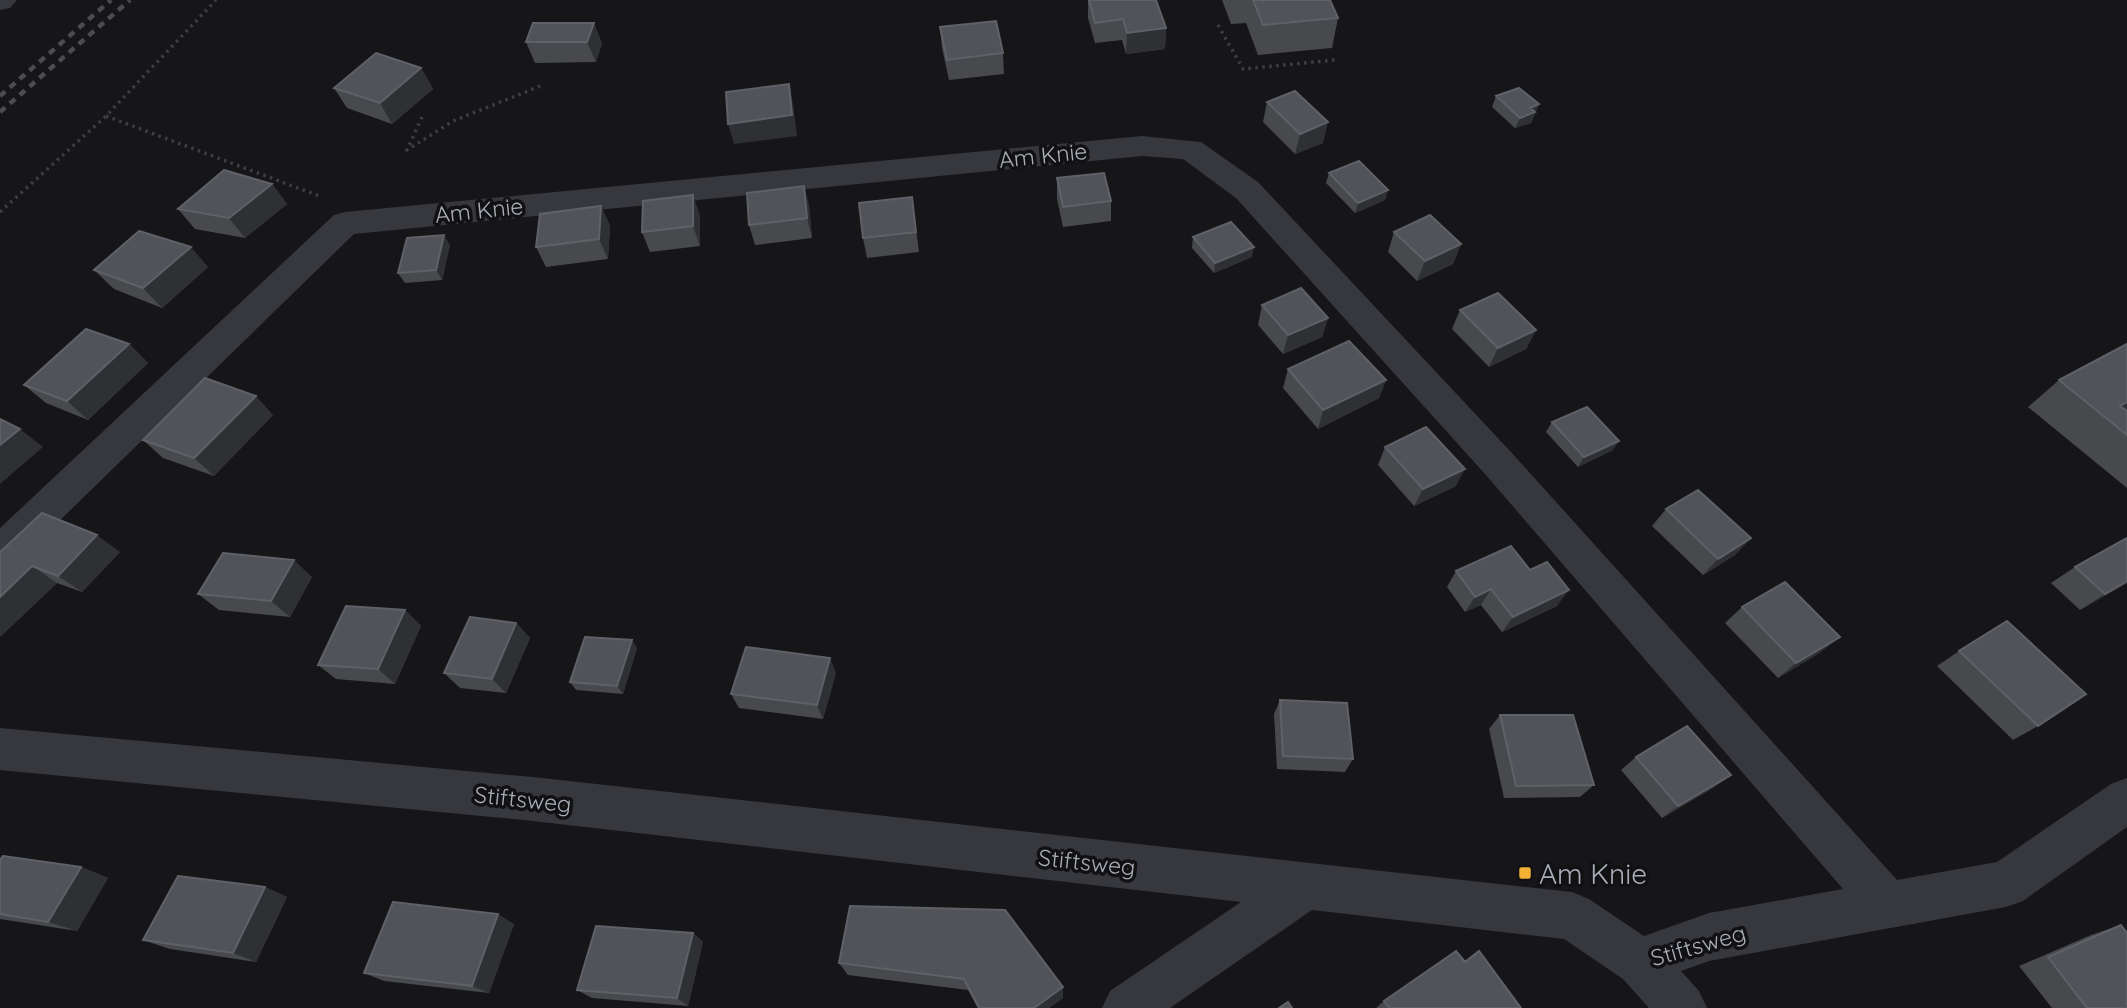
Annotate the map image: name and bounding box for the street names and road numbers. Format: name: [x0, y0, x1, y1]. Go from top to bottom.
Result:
street label: Am Knie: [997, 136, 1089, 174]
street label: Am Knie: [433, 191, 525, 229]
street label: Stiftsweg: [473, 779, 573, 819]
street label: Stiftsweg: [1037, 842, 1137, 882]
street label: Stiftsweg: [1647, 918, 1749, 972]

